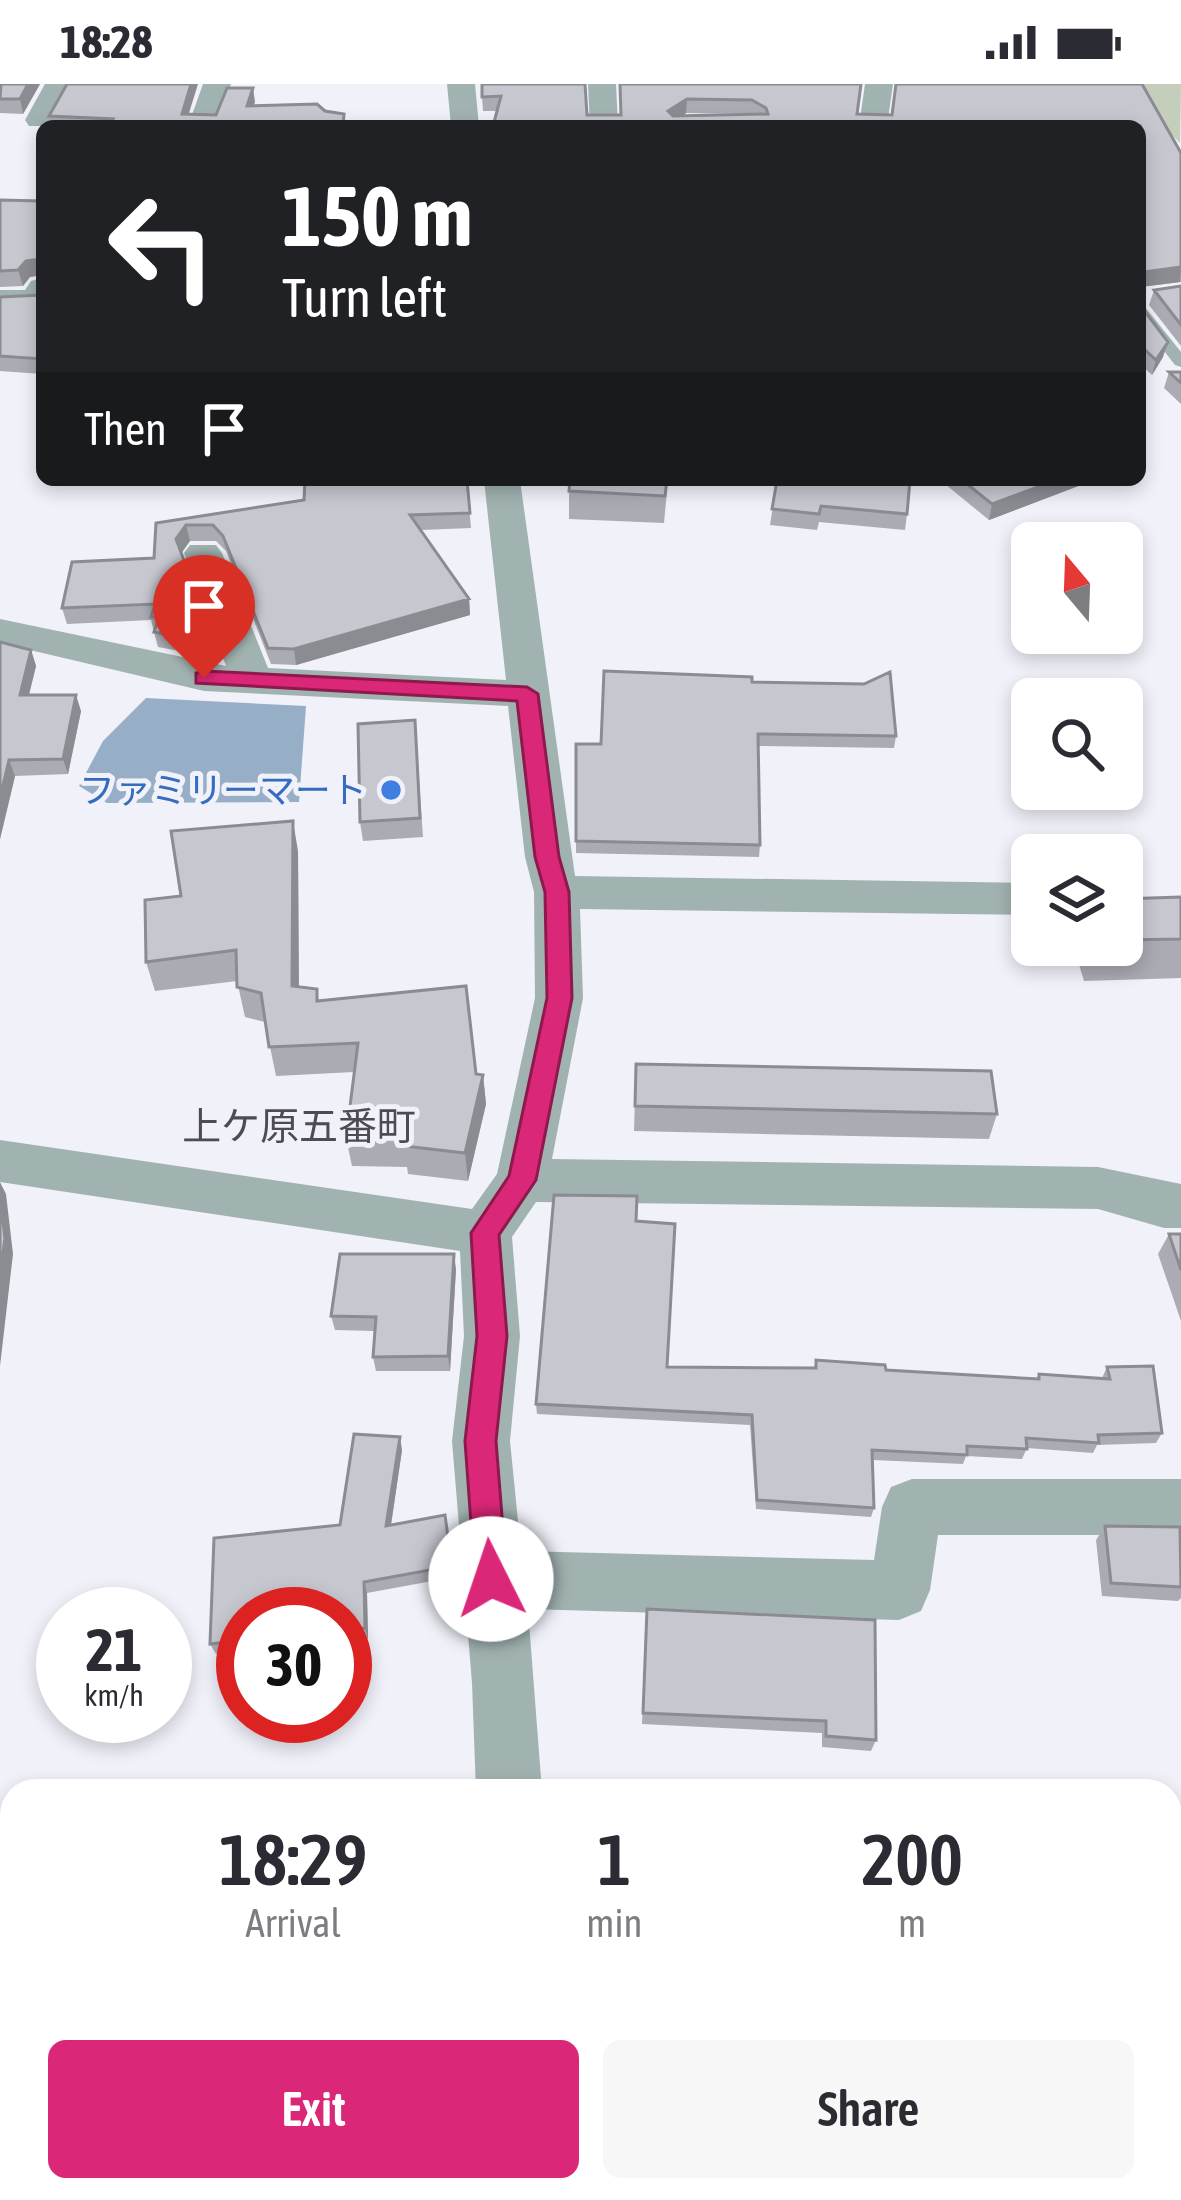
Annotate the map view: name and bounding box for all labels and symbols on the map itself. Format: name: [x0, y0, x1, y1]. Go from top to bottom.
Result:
north arrow: [1011, 522, 1143, 654]
pin: [153, 555, 255, 678]
place label: ファミリーマート: [79, 769, 367, 811]
marker: ファミリーマート: [378, 777, 404, 803]
district label: 上ケ原五番町: [182, 1104, 416, 1148]
position arrow: [428, 1516, 554, 1642]
speed limit sign: 30: [216, 1587, 372, 1743]

